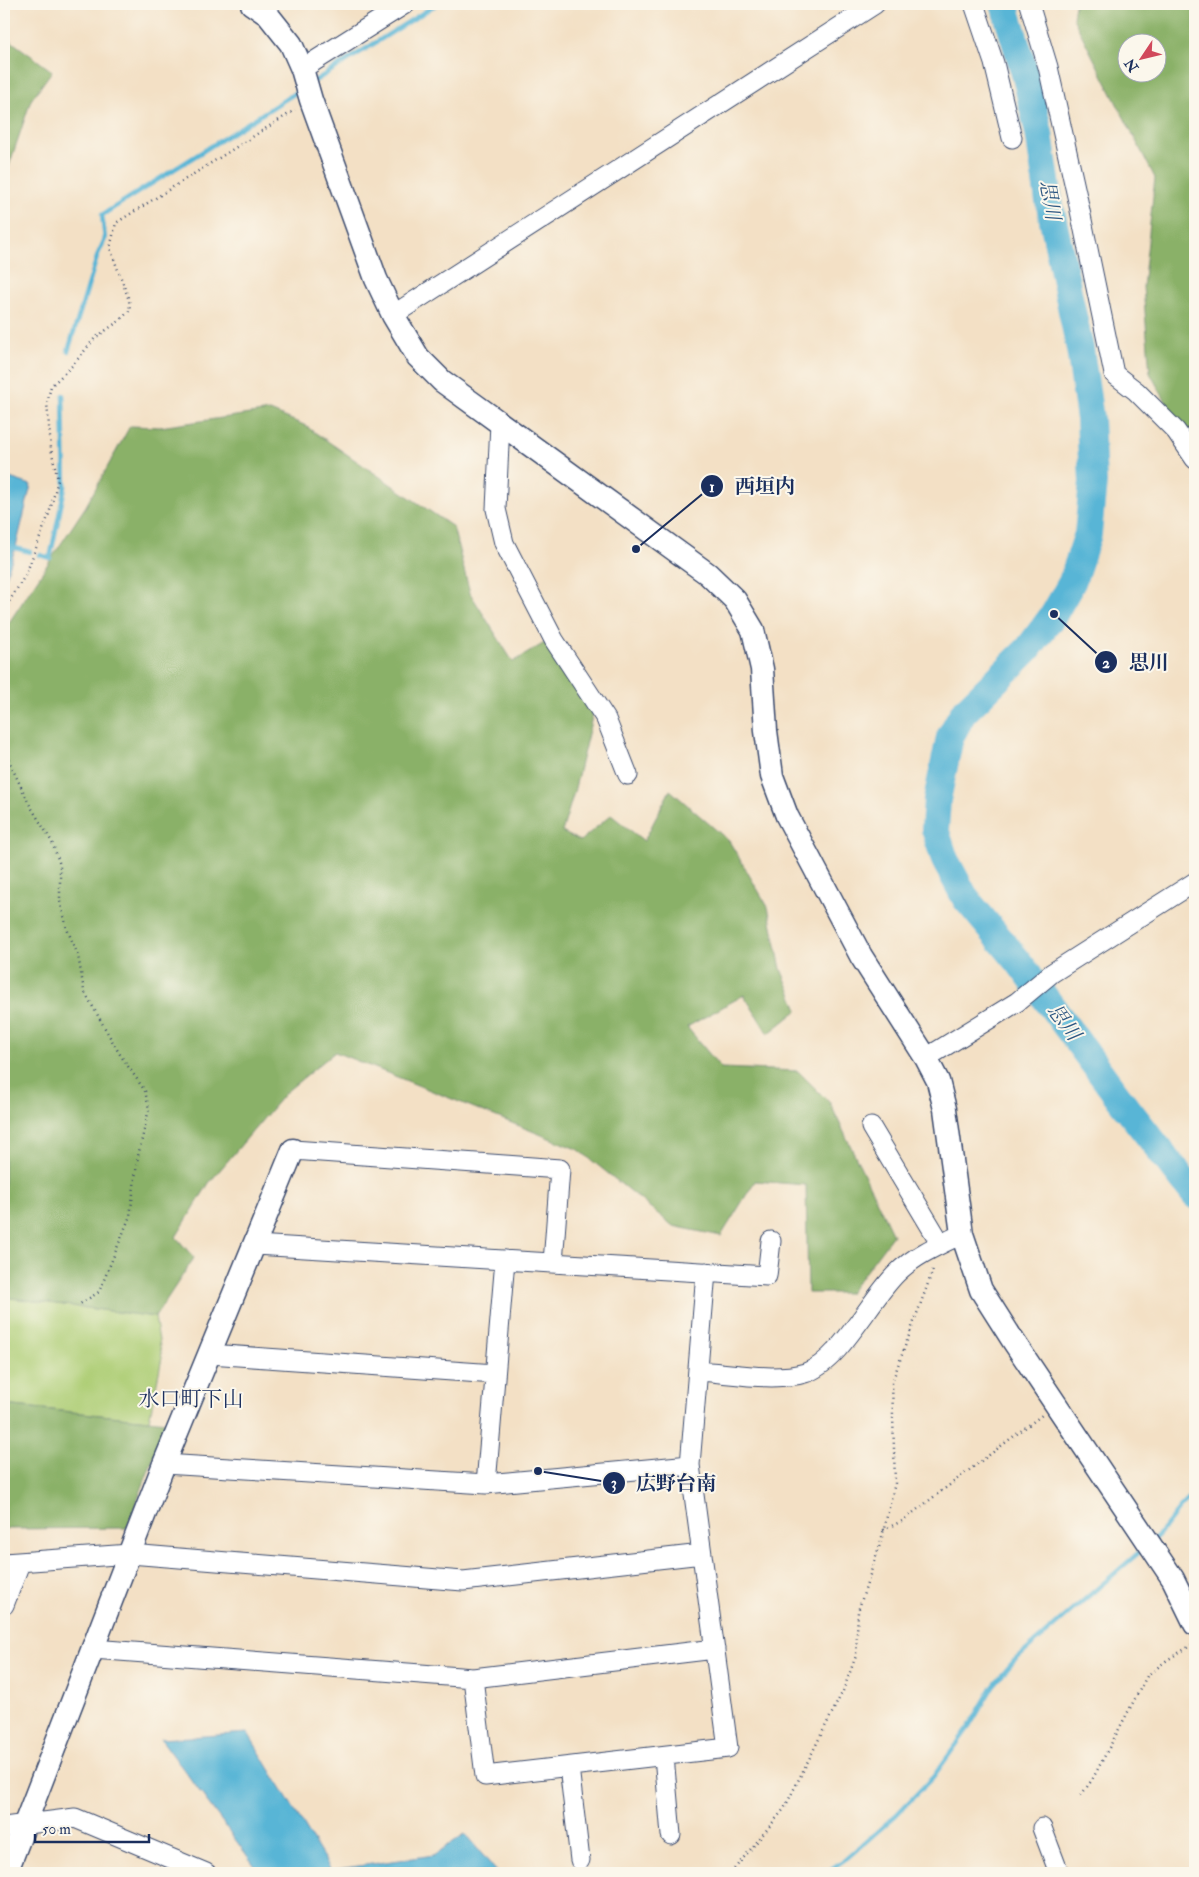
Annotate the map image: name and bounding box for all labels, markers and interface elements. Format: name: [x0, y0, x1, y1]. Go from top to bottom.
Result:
north arrow: [1116, 32, 1166, 82]
text: N: [1121, 55, 1143, 76]
water label: 思川: [1034, 178, 1066, 224]
callout: 西垣内: [700, 469, 805, 504]
text: 西垣内: [735, 474, 795, 499]
text: 1: [709, 478, 715, 497]
callout: 思川: [1094, 645, 1179, 680]
text: 思川: [1129, 650, 1169, 675]
text: 2: [1102, 654, 1110, 673]
water label: 思川: [1042, 999, 1087, 1047]
district label: 水口町下山: [139, 1386, 244, 1413]
callout: 広野台南: [601, 1465, 726, 1500]
text: 広野台南: [636, 1471, 716, 1496]
text: 3: [611, 1474, 617, 1493]
scale bar: [35, 1812, 149, 1844]
text: 50 m: [42, 1820, 71, 1839]

